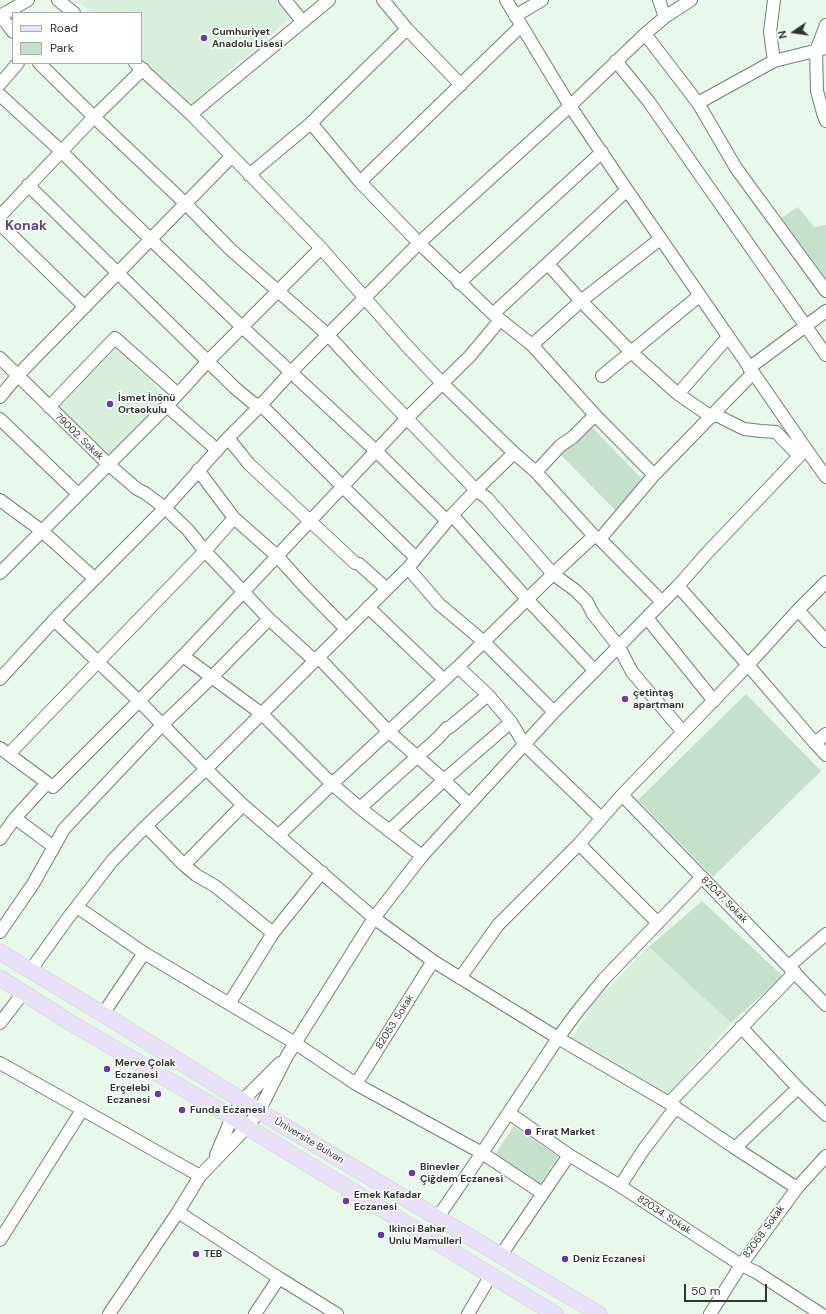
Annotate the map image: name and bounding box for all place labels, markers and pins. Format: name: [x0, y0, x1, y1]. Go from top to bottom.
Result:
place label: Cumhuriyet Anadolu Lisesi: [212, 26, 283, 50]
marker: Cumhuriyet Anadolu Lisesi: [199, 33, 209, 43]
place label: İsmet İnönü Ortaokulu: [118, 392, 175, 416]
marker: İsmet İnönü Ortaokulu: [105, 399, 115, 409]
place label: çetintaş apartmanı: [633, 687, 684, 710]
marker: çetintaş apartmanı: [620, 694, 630, 704]
place label: Merve Çolak Eczanesi: [115, 1057, 176, 1080]
marker: Merve Çolak Eczanesi: [102, 1064, 112, 1074]
place label: Erçelebi Eczanesi: [107, 1082, 150, 1106]
marker: Erçelebi Eczanesi: [153, 1089, 163, 1099]
place label: Funda Eczanesi: [190, 1104, 266, 1116]
marker: Funda Eczanesi: [177, 1105, 187, 1115]
place label: Fırat Market: [536, 1126, 595, 1138]
marker: Fırat Market: [523, 1127, 533, 1137]
place label: Binevler Çiğdem Eczanesi: [420, 1161, 503, 1184]
marker: Binevler Çiğdem Eczanesi: [407, 1168, 417, 1178]
place label: Emek Kafadar Eczanesi: [354, 1189, 421, 1212]
marker: Emek Kafadar Eczanesi: [341, 1196, 351, 1206]
place label: Ikinci Bahar Unlu Mamulleri: [389, 1223, 462, 1246]
marker: Ikinci Bahar Unlu Mamulleri: [376, 1230, 386, 1240]
place label: TEB: [204, 1248, 222, 1260]
marker: TEB: [191, 1249, 201, 1259]
place label: Deniz Eczanesi: [573, 1253, 645, 1265]
marker: Deniz Eczanesi: [560, 1254, 570, 1264]

